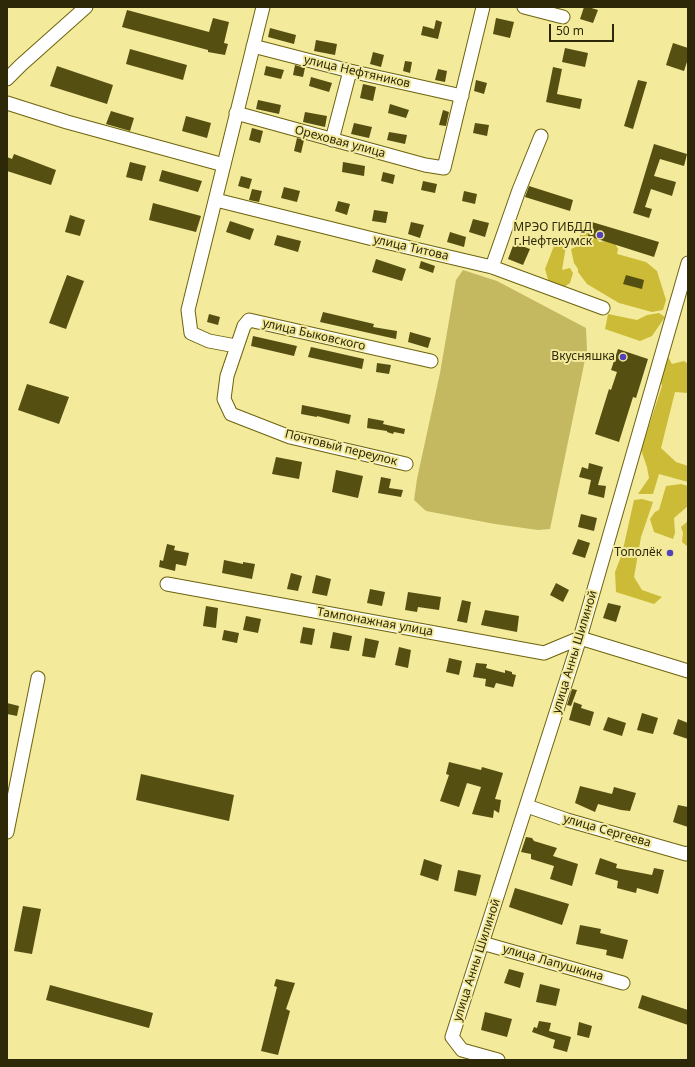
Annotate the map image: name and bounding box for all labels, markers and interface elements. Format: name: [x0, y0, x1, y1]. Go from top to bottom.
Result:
scale bar: [551, 16, 616, 42]
text: 50 m: [556, 22, 584, 39]
street label: улица Нефтяников: [302, 53, 412, 91]
street label: Ореховая улица: [293, 123, 387, 161]
place label: МРЭО ГИБДД г.Нефтекумск: [513, 221, 592, 249]
marker: МРЭО ГИБДД г.Нефтекумск: [595, 230, 605, 240]
street label: улица Титова: [372, 232, 450, 264]
street label: улица Быковского: [261, 316, 367, 354]
place label: Вкусняшка: [551, 350, 615, 364]
marker: Вкусняшка: [618, 352, 628, 362]
street label: Почтовый переулок: [283, 427, 399, 469]
place label: Тополёк: [614, 546, 662, 560]
marker: Тополёк: [665, 548, 675, 558]
street label: улица Анны Шилиной: [549, 589, 601, 715]
street label: Тампонажная улица: [316, 605, 434, 639]
street label: улица Сергеева: [562, 812, 652, 850]
street label: улица Анны Шилиной: [450, 897, 504, 1023]
street label: улица Лапушкина: [501, 942, 605, 984]

